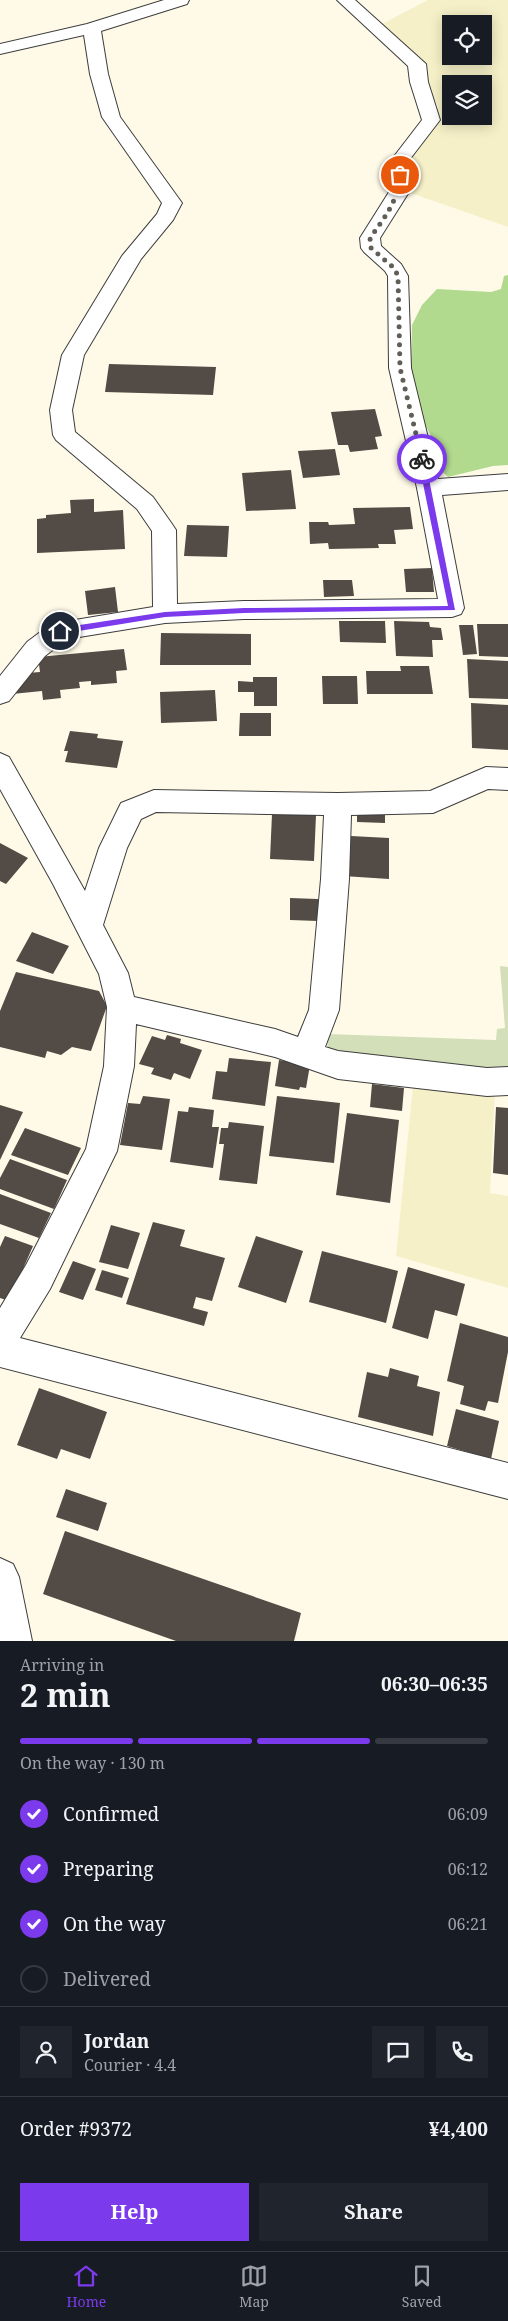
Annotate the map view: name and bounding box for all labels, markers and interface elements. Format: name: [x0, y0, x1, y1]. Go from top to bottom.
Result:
map controls: [442, 15, 492, 125]
button: locate: [442, 15, 492, 65]
button: layers: [442, 75, 492, 125]
pin: [379, 154, 421, 196]
icon: bag: [386, 161, 414, 189]
courier: [397, 434, 447, 484]
icon: bike: [408, 445, 436, 473]
pin: [39, 610, 81, 652]
icon: home: [46, 617, 74, 645]
text: Arriving in: [20, 1654, 104, 1676]
text: 06:30–06:35: [381, 1671, 488, 1697]
text: 2 min: [20, 1673, 111, 1716]
text: On the way · 130 m: [20, 1752, 165, 1774]
icon: check: [20, 1800, 48, 1828]
text: Confirmed: [63, 1801, 159, 1827]
text: 06:09: [448, 1803, 488, 1825]
icon: check: [20, 1855, 48, 1883]
text: Preparing: [63, 1856, 153, 1882]
text: 06:12: [448, 1858, 488, 1880]
icon: check: [20, 1910, 48, 1938]
text: On the way: [63, 1911, 166, 1937]
text: 06:21: [448, 1913, 488, 1935]
text: Delivered: [63, 1966, 151, 1992]
button: person: [20, 2026, 72, 2078]
button: chat: [372, 2026, 424, 2078]
button: phone: [436, 2026, 488, 2078]
text: Jordan: [84, 2028, 150, 2054]
text: Courier · 4.4: [84, 2054, 176, 2076]
text: Order #9372: [20, 2116, 132, 2142]
text: ¥4,400: [429, 2116, 488, 2142]
button: Help: [20, 2183, 249, 2241]
button: Share: [259, 2183, 488, 2241]
tab: Home: [66, 2262, 106, 2311]
tab: Map: [239, 2262, 269, 2311]
tab: Saved: [402, 2262, 442, 2311]

